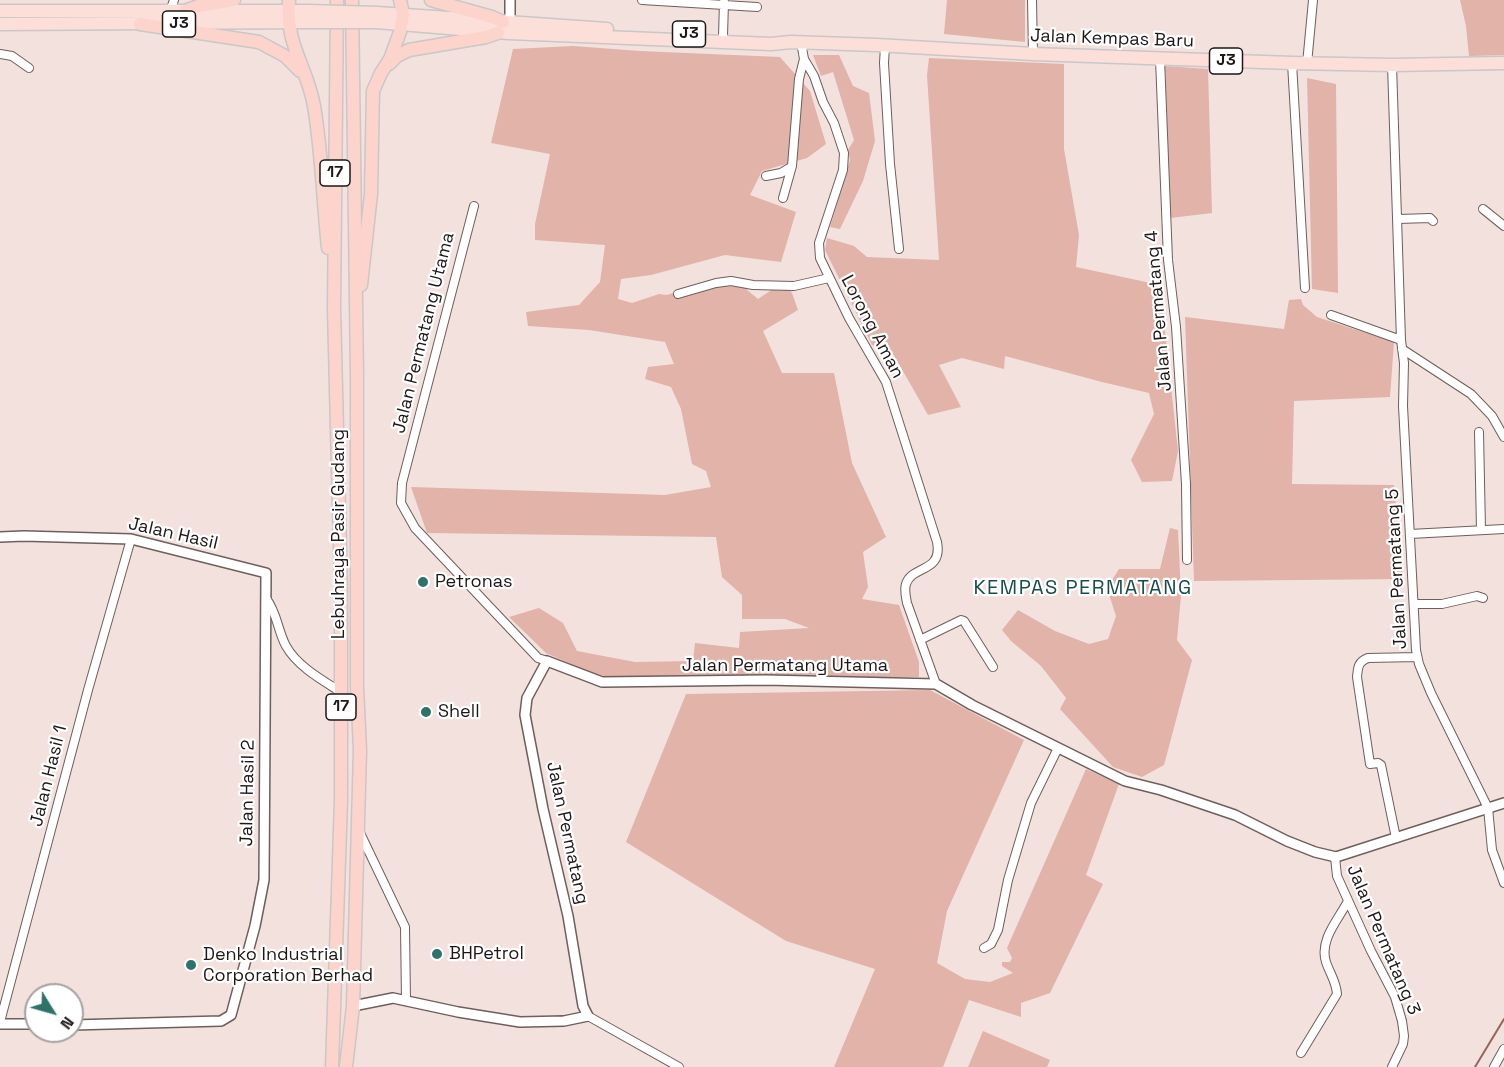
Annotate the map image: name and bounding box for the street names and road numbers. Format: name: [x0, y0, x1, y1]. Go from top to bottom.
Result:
road number: J3: [162, 11, 195, 37]
road number: J3: [672, 21, 706, 47]
street label: Jalan Kempas Baru: [1030, 25, 1194, 53]
road number: J3: [1210, 48, 1242, 74]
road number: 17: [320, 160, 350, 186]
street label: Jalan Permatang Utama: [389, 230, 459, 436]
street label: Jalan Permatang 4: [1141, 230, 1177, 392]
street label: Lorong Aman: [836, 272, 908, 382]
street label: Lebuhraya Pasir Gudang: [328, 429, 350, 639]
street label: Jalan Permatang 5: [1382, 488, 1412, 650]
street label: Jalan Hasil: [126, 513, 220, 555]
street label: Jalan Permatang Utama: [682, 655, 888, 677]
road number: 17: [326, 694, 356, 720]
street label: Jalan Hasil 1: [26, 723, 72, 829]
street label: Jalan Hasil 2: [236, 739, 260, 847]
street label: Jalan Permatang: [541, 760, 593, 906]
street label: Jalan Permatang 3: [1342, 862, 1424, 1018]

